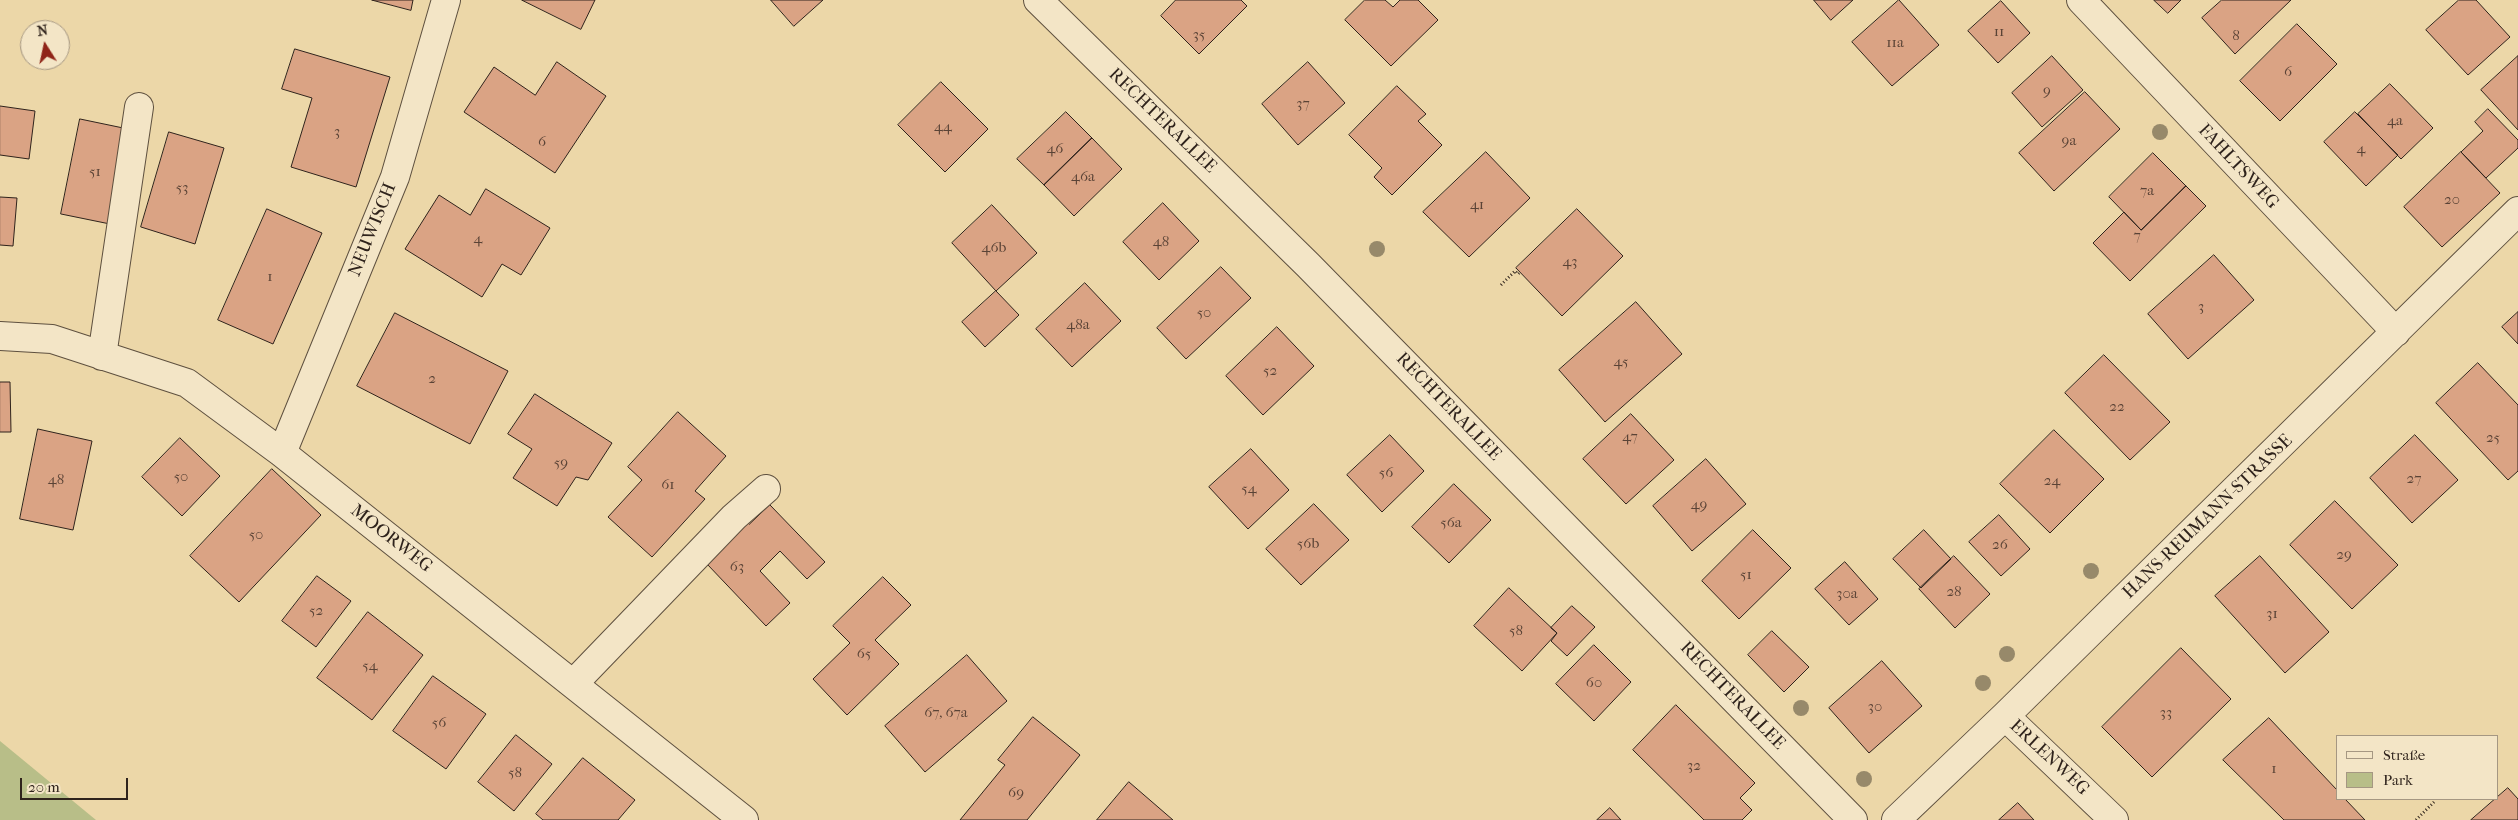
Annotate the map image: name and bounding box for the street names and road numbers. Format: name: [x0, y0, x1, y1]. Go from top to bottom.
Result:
street label: RECHTERALLEE: [1103, 64, 1221, 178]
street label: FAHLTSWEG: [2193, 120, 2283, 214]
street label: NEUWISCH: [344, 180, 402, 280]
street label: RECHTERALLEE: [1391, 348, 1505, 466]
street label: HANS-REUMANN-STRASSE: [2119, 430, 2297, 604]
street label: MOORWEG: [346, 500, 436, 578]
street label: RECHTERALLEE: [1675, 637, 1789, 755]
street label: ERLENWEG: [2005, 716, 2093, 800]

